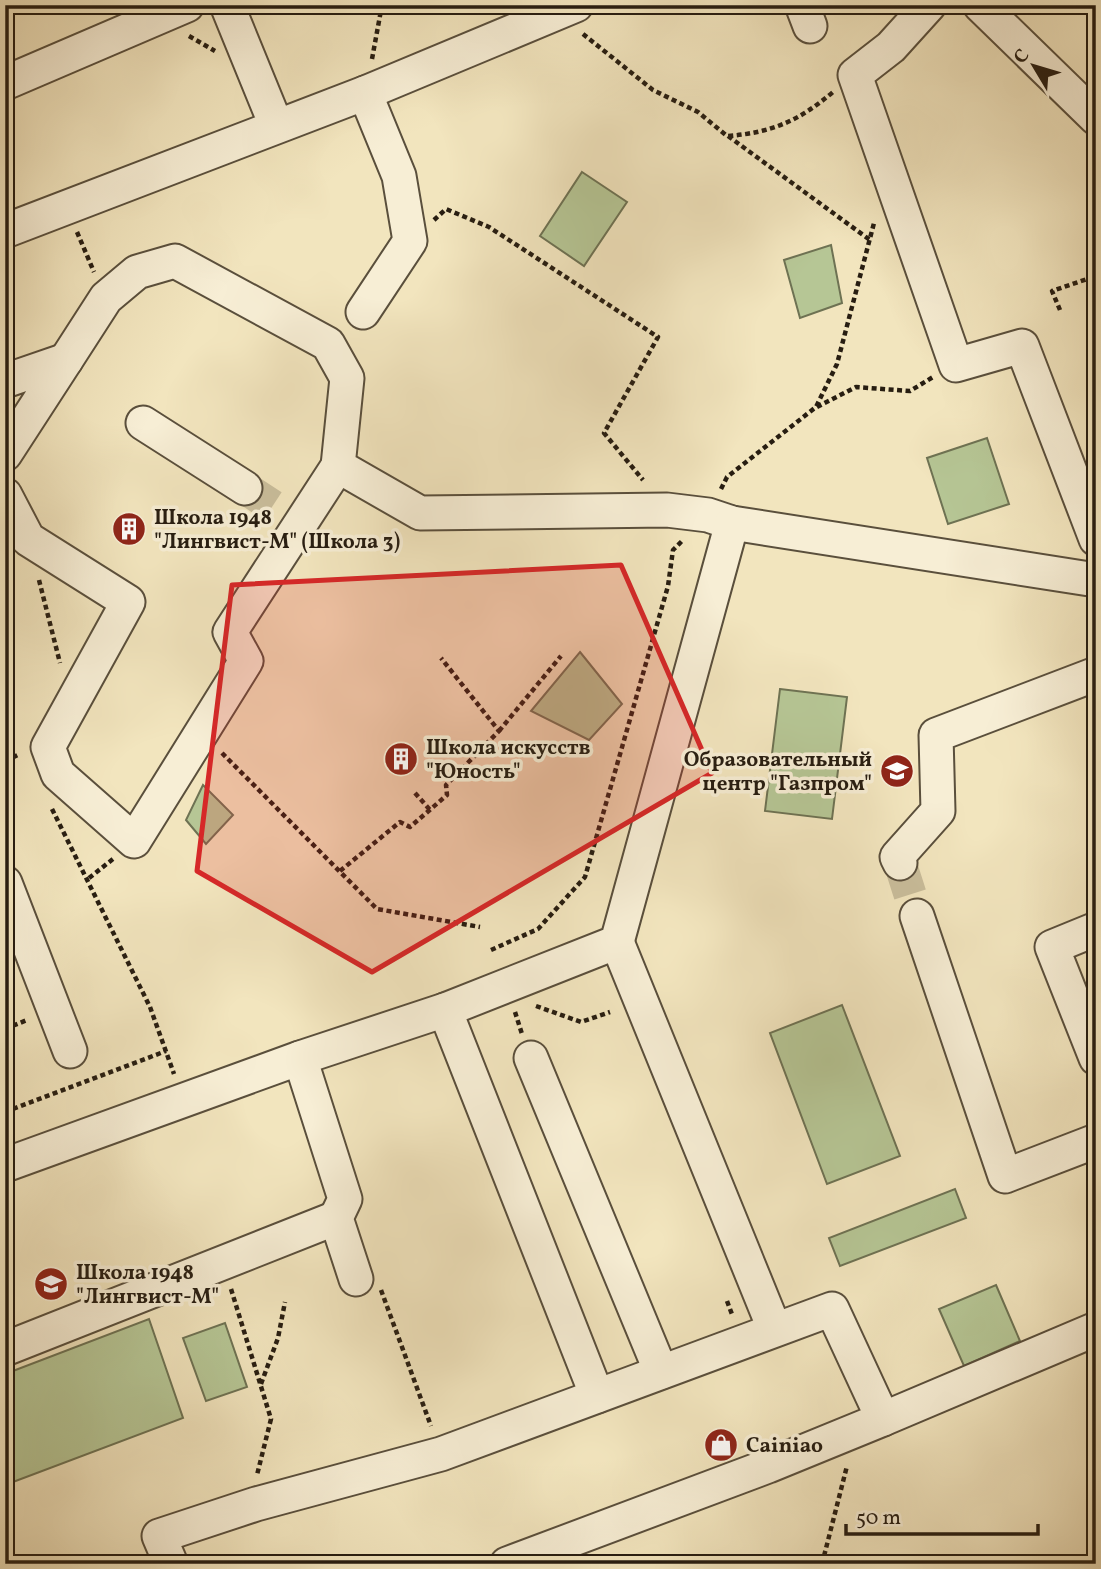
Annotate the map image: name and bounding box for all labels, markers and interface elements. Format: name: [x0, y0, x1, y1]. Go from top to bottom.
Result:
north arrow: [1000, 32, 1070, 102]
text: С: [1008, 44, 1036, 70]
place label: Школа 1948 "Лингвист-М" (Школа 3): [154, 504, 400, 557]
building icon: Школа 1948 "Лингвист-М" (Школа 3): [110, 510, 148, 548]
place label: Школа искусств "Юность": [426, 734, 591, 787]
building icon: Школа искусств "Юность": [382, 740, 420, 778]
place label: Образовательный центр "Газпром": [684, 746, 872, 799]
school or university icon: Образовательный центр "Газпром": [878, 752, 916, 790]
place label: Школа 1948 "Лингвист-М": [76, 1259, 219, 1312]
school or university icon: Школа 1948 "Лингвист-М": [32, 1265, 70, 1303]
shop icon: Cainiao: [702, 1426, 740, 1464]
place label: Cainiao: [746, 1432, 823, 1461]
scale bar: [846, 1492, 1038, 1536]
text: 50 m: [856, 1504, 901, 1533]

